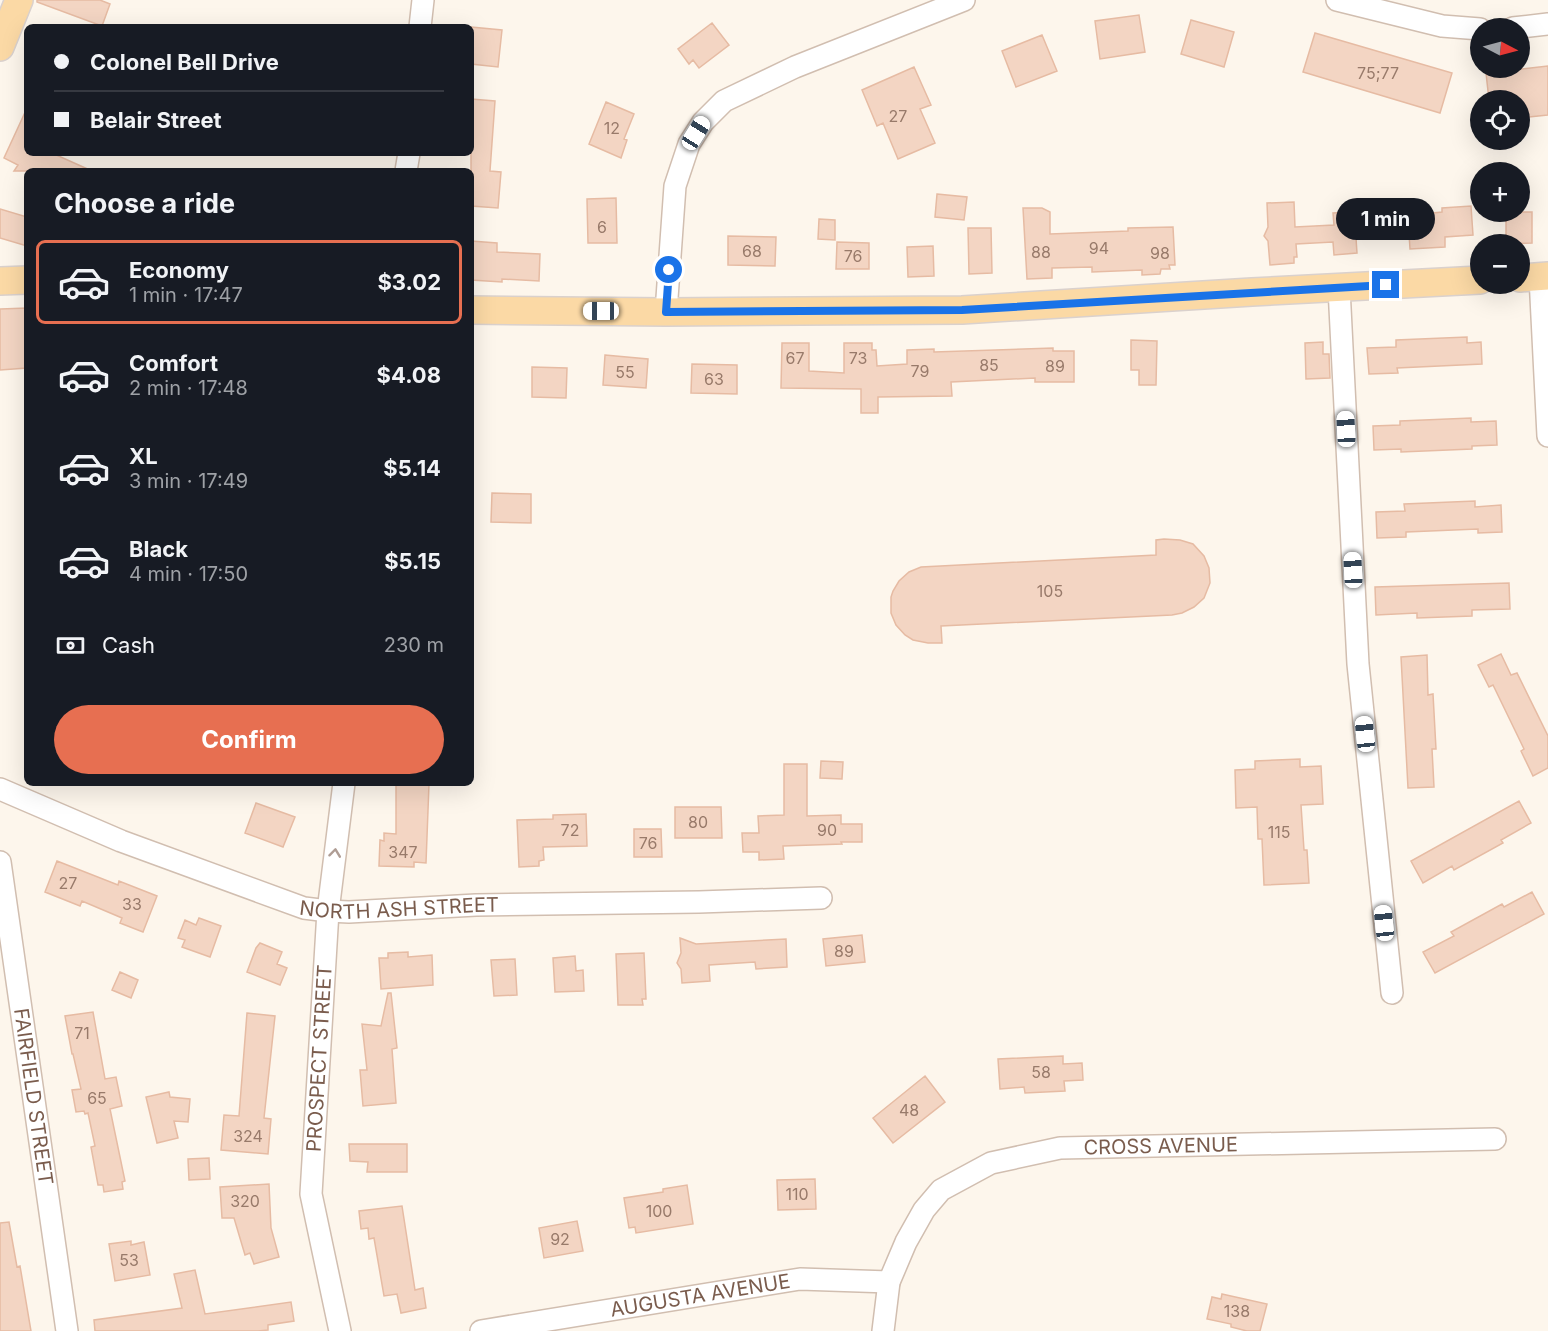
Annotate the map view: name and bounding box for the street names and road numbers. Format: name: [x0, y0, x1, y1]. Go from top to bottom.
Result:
street label: NORTH ASH STREET: [298, 893, 499, 924]
street label: PROSPECT STREET: [302, 964, 337, 1153]
street label: FAIRFIELD STREET: [9, 1007, 58, 1187]
street label: CROSS AVENUE: [1083, 1132, 1238, 1160]
street label: AUGUSTA AVENUE: [608, 1269, 792, 1322]

